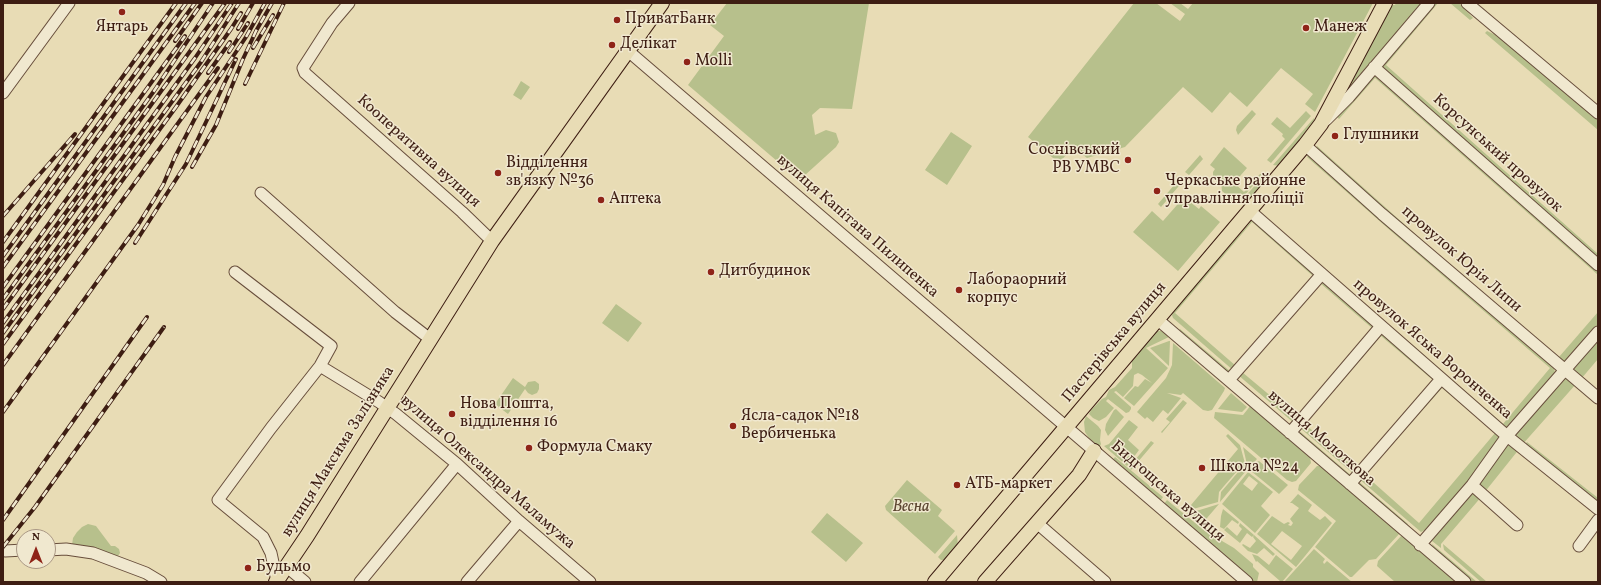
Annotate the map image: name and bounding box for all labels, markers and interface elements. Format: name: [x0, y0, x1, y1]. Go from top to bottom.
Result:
marker: Янтарь: [117, 7, 127, 17]
place label: ПриватБанк: [625, 10, 715, 30]
marker: ПриватБанк: [612, 15, 622, 25]
place label: Янтарь: [96, 18, 148, 38]
place label: Манеж: [1314, 18, 1367, 38]
marker: Манеж: [1301, 23, 1311, 33]
place label: Делікат: [620, 35, 677, 55]
marker: Делікат: [607, 40, 617, 50]
place label: Molli: [695, 52, 732, 72]
marker: Molli: [682, 57, 692, 67]
street label: Кооперативна вулиця: [352, 91, 484, 213]
street label: Корсунський провулок: [1428, 91, 1566, 217]
place label: Глушники: [1343, 126, 1419, 146]
marker: Глушники: [1330, 131, 1340, 141]
place label: Соснівський РВ УМВС: [1028, 141, 1120, 179]
street label: вулиця Капітана Пилипенка: [772, 151, 942, 303]
place label: Відділення зв'язку №36: [506, 154, 594, 192]
marker: Соснівський РВ УМВС: [1123, 155, 1133, 165]
marker: Відділення зв'язку №36: [493, 168, 503, 178]
place label: Черкаське районне управління поліції: [1165, 172, 1306, 210]
marker: Черкаське районне управління поліції: [1152, 186, 1162, 196]
place label: Аптека: [609, 190, 662, 210]
marker: Аптека: [596, 195, 606, 205]
street label: провулок Юрія Липи: [1397, 203, 1525, 317]
place label: Дитбудинок: [719, 262, 810, 282]
marker: Дитбудинок: [706, 267, 716, 277]
place label: Лабораорний корпус: [967, 271, 1067, 309]
street label: провулок Яська Воронченка: [1348, 276, 1516, 424]
street label: Пастерівська вулиця: [1059, 279, 1171, 407]
marker: Лабораорний корпус: [954, 285, 964, 295]
street label: вулиця Максима Залізняка: [278, 363, 400, 541]
street label: вулиця Молоткова: [1263, 387, 1379, 491]
street label: вулиця Олександра Маламужа: [396, 392, 578, 554]
place label: Нова Пошта, відділення 16: [460, 395, 558, 433]
place label: Ясла-садок №18 Вербиченька: [741, 407, 859, 445]
marker: Нова Пошта, відділення 16: [447, 409, 457, 419]
marker: Ясла-садок №18 Вербиченька: [728, 421, 738, 431]
street label: Бидгощська вулиця: [1106, 437, 1228, 547]
place label: Формула Смаку: [537, 438, 653, 458]
marker: Формула Смаку: [524, 443, 534, 453]
place label: Школа №24: [1210, 458, 1299, 478]
marker: Школа №24: [1197, 463, 1207, 473]
place label: АТБ-маркет: [965, 475, 1052, 495]
marker: АТБ-маркет: [952, 480, 962, 490]
park label: Весна: [892, 498, 930, 518]
north arrow: [16, 529, 56, 569]
text: N: [32, 530, 40, 545]
place label: Будьмо: [256, 558, 311, 578]
marker: Будьмо: [243, 563, 253, 573]

